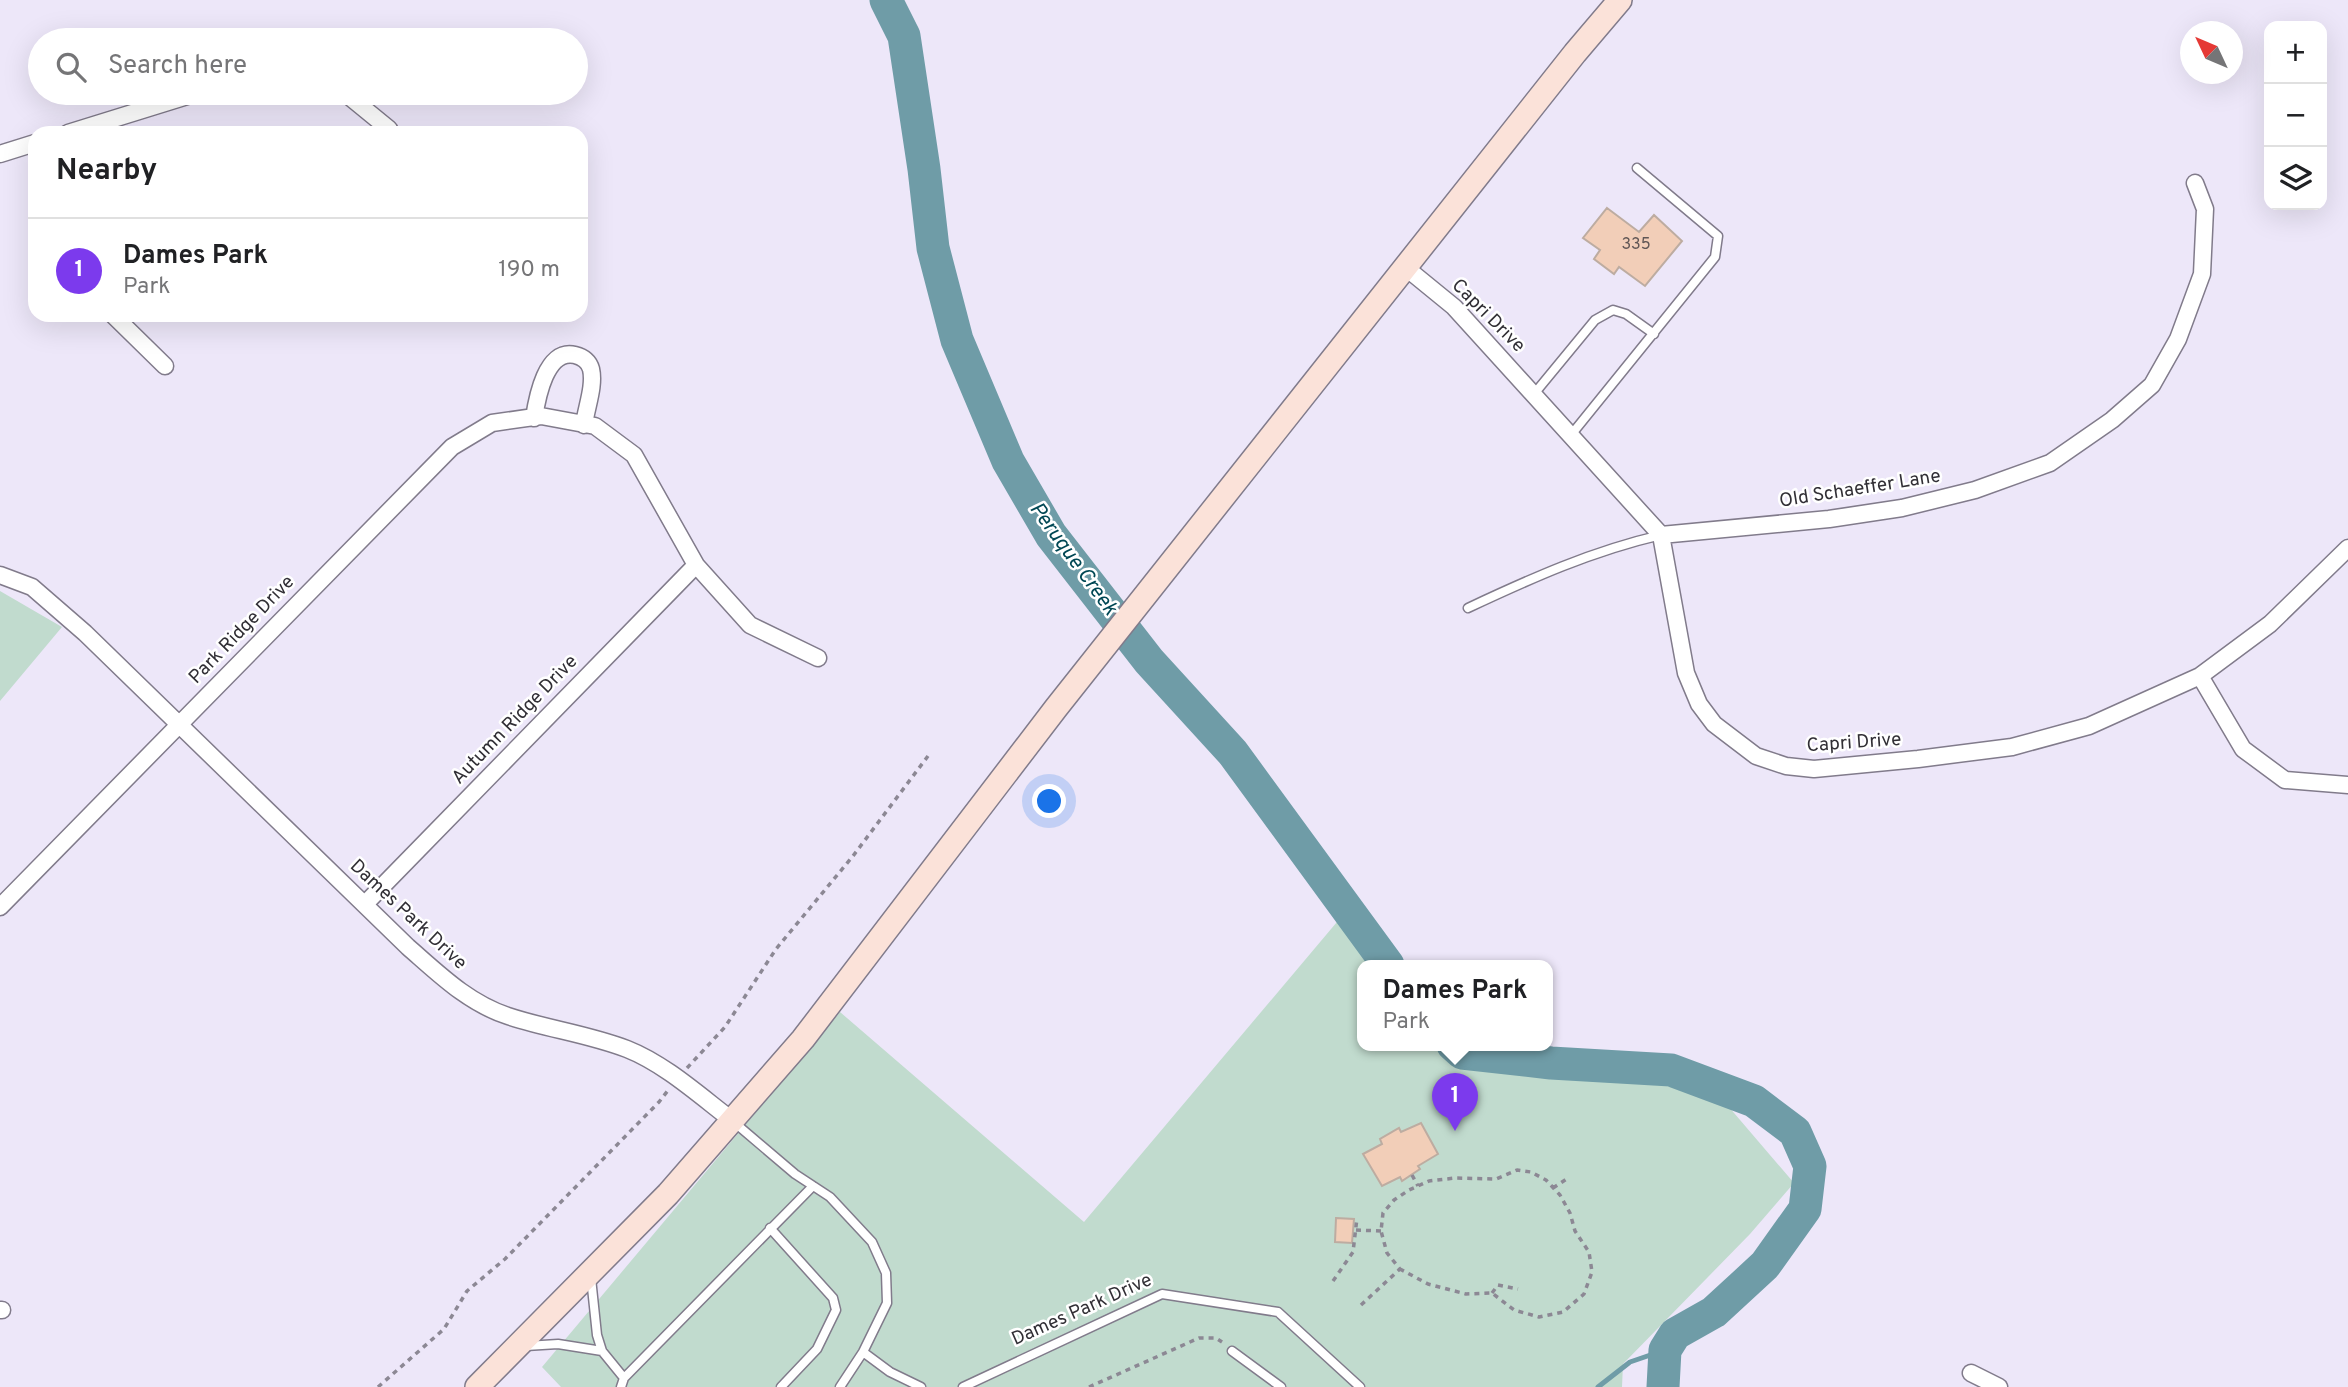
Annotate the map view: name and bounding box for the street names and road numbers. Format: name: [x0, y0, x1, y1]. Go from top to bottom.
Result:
street label: Capri Drive: [1446, 274, 1530, 358]
street label: Old Schaeffer Lane: [1778, 464, 1942, 514]
street label: Park Ridge Drive: [184, 571, 300, 689]
street label: Autumn Ridge Drive: [447, 650, 583, 790]
street label: Capri Drive: [1806, 728, 1902, 758]
street label: Dames Park Drive: [344, 855, 472, 975]
street label: Dames Park Drive: [1008, 1268, 1156, 1352]

